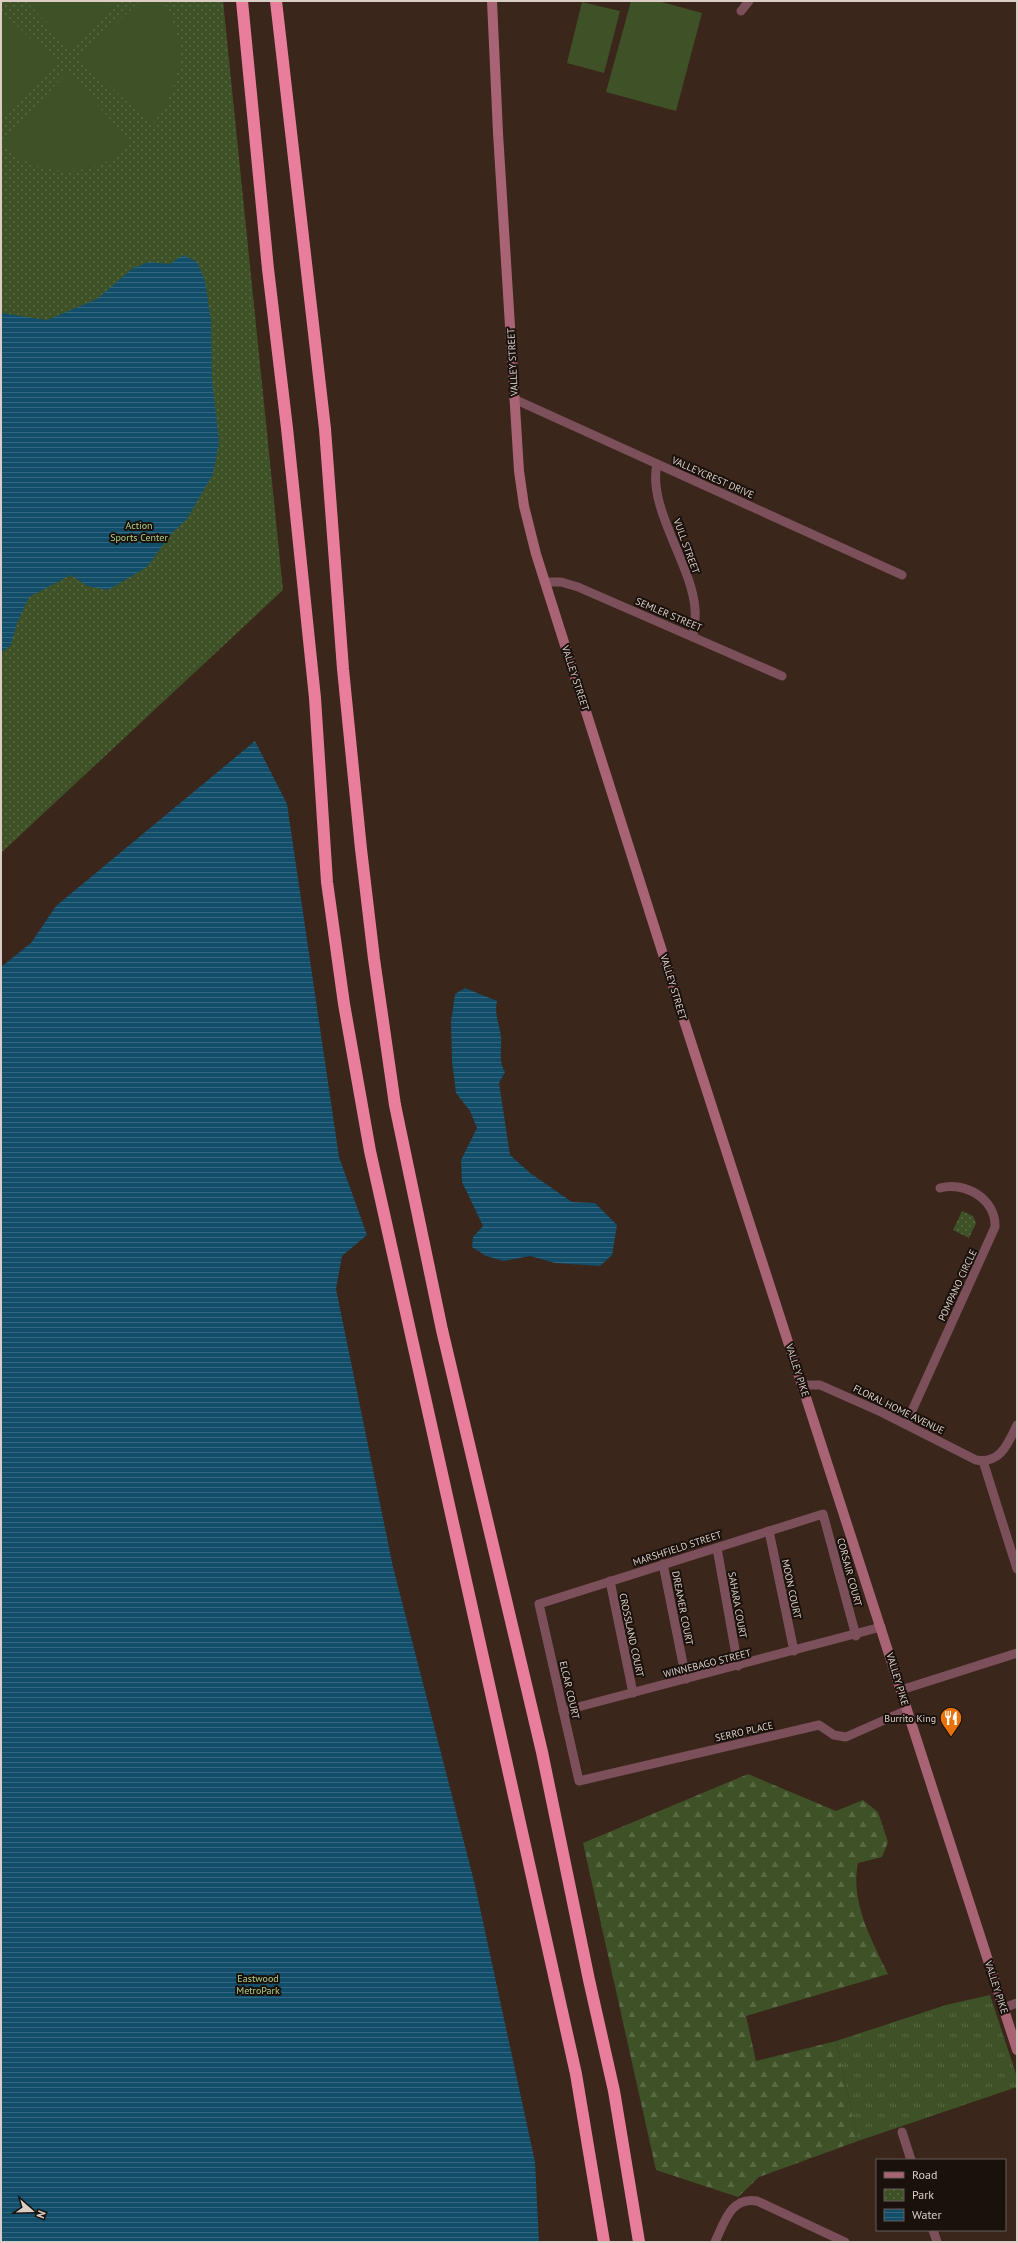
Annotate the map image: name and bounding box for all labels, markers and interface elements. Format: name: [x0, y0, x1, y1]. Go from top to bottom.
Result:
street label: VALLEY STREET: [504, 327, 521, 397]
street label: VALLEYCREST DRIVE: [669, 453, 756, 501]
street label: VULL STREET: [670, 516, 703, 576]
park label: Action Sports Center: [110, 519, 168, 544]
street label: SEMLER STREET: [634, 595, 704, 634]
street label: VALLEY STREET: [559, 643, 592, 713]
street label: VALLEY STREET: [657, 952, 690, 1022]
street label: POMPANO CIRCLE: [935, 1247, 980, 1323]
street label: VALLEY PIKE: [783, 1341, 812, 1398]
street label: FLORAL HOME AVENUE: [851, 1382, 946, 1437]
street label: MARSHFIELD STREET: [631, 1528, 724, 1569]
street label: CORSAIR COURT: [834, 1536, 865, 1608]
street label: MOON COURT: [779, 1558, 804, 1621]
street label: DREAMER COURT: [669, 1570, 696, 1647]
street label: SAHARA COURT: [725, 1571, 750, 1640]
street label: CROSSLAND COURT: [616, 1592, 647, 1679]
street label: WINNEBAGO STREET: [662, 1646, 753, 1681]
street label: VALLEY PIKE: [883, 1650, 912, 1707]
street label: ELCAR COURT: [556, 1660, 583, 1721]
restaurant icon: Burrito King: [938, 1705, 964, 1738]
place label: Burrito King: [884, 1712, 936, 1725]
street label: SERRO PLACE: [714, 1719, 774, 1744]
street label: VALLEY PIKE: [982, 1958, 1011, 2015]
park label: Eastwood MetroPark: [236, 1972, 280, 1997]
legend: [876, 2159, 1006, 2231]
text: Road: [912, 2167, 937, 2182]
text: Park: [912, 2187, 934, 2202]
north arrow: [12, 2191, 52, 2231]
text: Water: [912, 2207, 942, 2222]
text: N: [34, 2209, 49, 2220]

